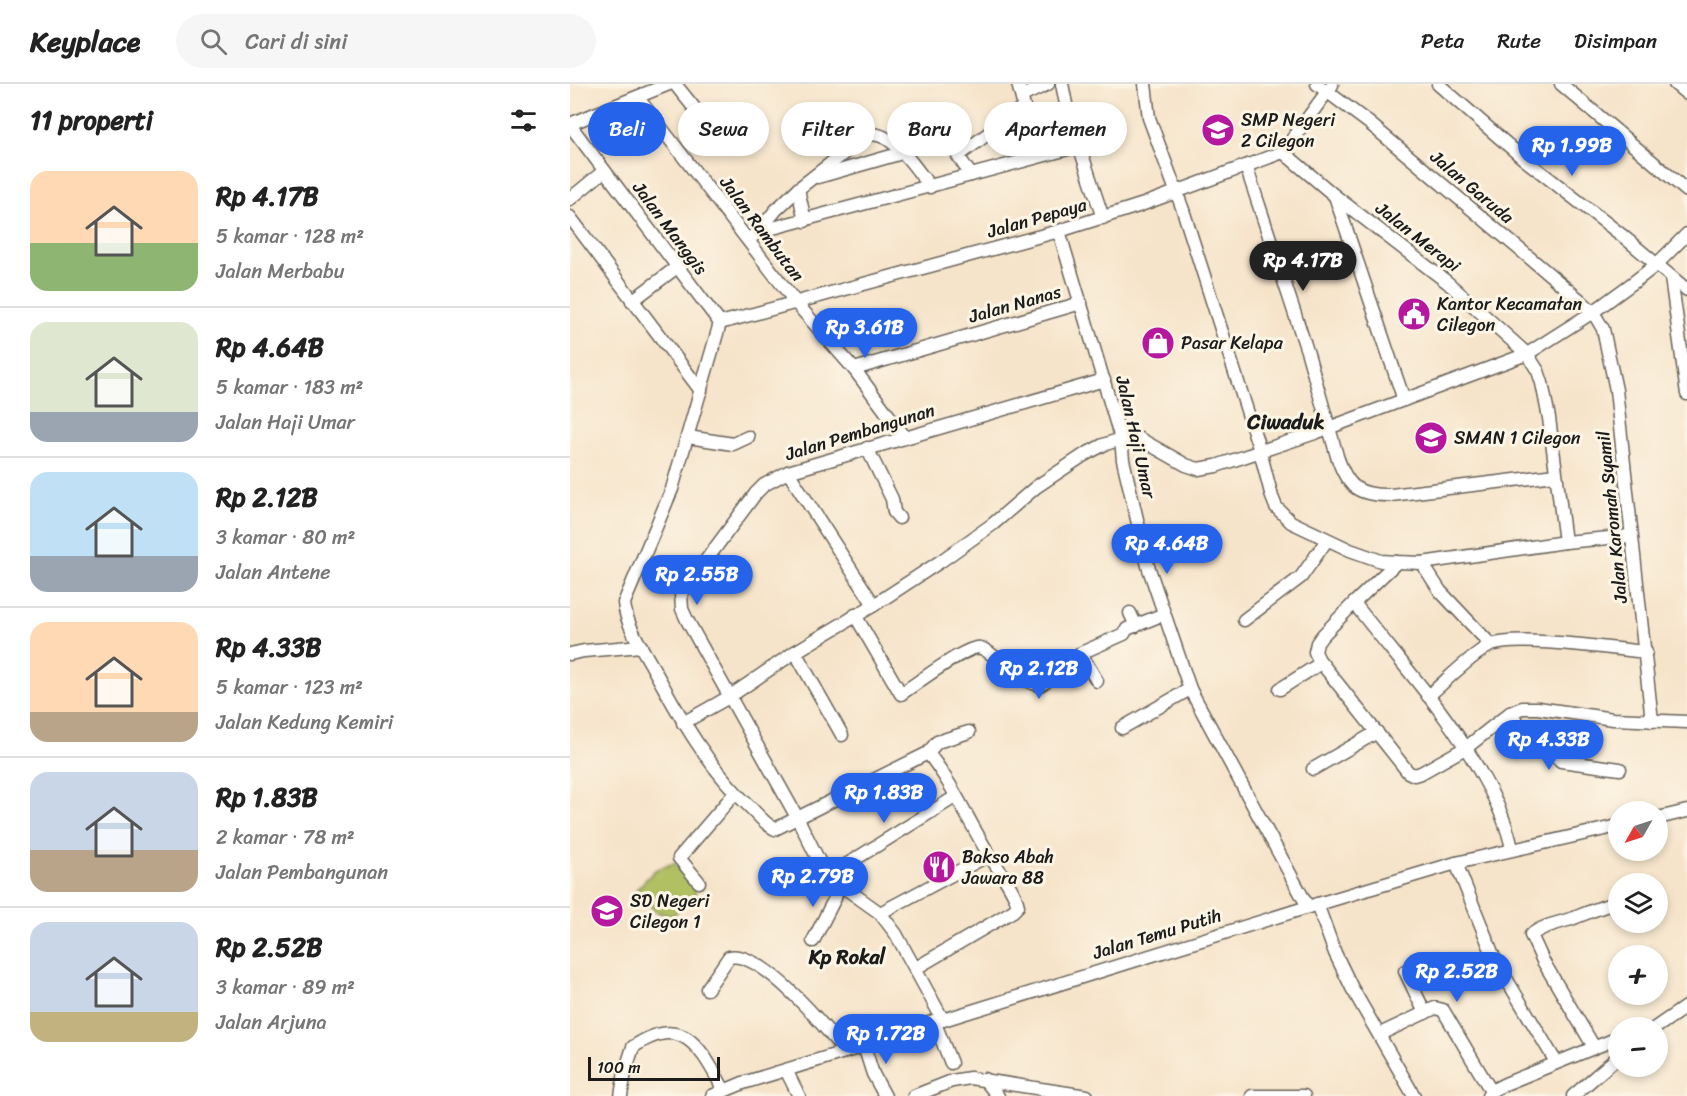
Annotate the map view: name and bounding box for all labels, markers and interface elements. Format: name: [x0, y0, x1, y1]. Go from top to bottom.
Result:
search box: [176, 14, 596, 68]
text: Keyplace: [30, 17, 140, 66]
text: Cari di sini: [245, 22, 347, 61]
text: Peta: [1421, 22, 1464, 60]
text: Rute: [1497, 22, 1541, 60]
text: Disimpan: [1574, 22, 1657, 60]
icon: search: [197, 25, 230, 58]
text: 11 properti: [30, 97, 153, 143]
chip: Beli: [588, 102, 666, 156]
chip: Sewa: [678, 102, 769, 156]
chip: Filter: [781, 102, 875, 156]
chip: Baru: [887, 102, 972, 156]
chip: Apartemen: [984, 102, 1127, 156]
icon: filters: [507, 104, 540, 137]
place label: SMP Negeri 2 Cilegon: [1241, 104, 1336, 157]
school or university icon: SMP Negeri 2 Cilegon: [1200, 112, 1236, 148]
pin: Rp 1.99B: [1510, 126, 1634, 177]
text: Rp 1.99B: [1532, 128, 1612, 163]
street label: Jalan Garuda: [1422, 141, 1522, 233]
street label: Jalan Rambutan: [711, 168, 813, 289]
text: Rp 4.17B: [216, 173, 319, 219]
street label: Jalan Manggis: [623, 173, 716, 282]
street label: Jalan Pepaya: [983, 188, 1091, 248]
street label: Jalan Merapi: [1368, 193, 1468, 281]
icon: home: [78, 195, 150, 267]
text: 5 kamar · 128 m²: [216, 219, 364, 254]
pin: Rp 4.17B: [1241, 241, 1365, 292]
text: Rp 4.17B: [1263, 243, 1343, 278]
text: Jalan Merbabu: [216, 254, 345, 289]
street label: Jalan Nanas: [964, 275, 1066, 333]
place label: Kantor Kecamatan Cilegon: [1437, 288, 1583, 341]
public building icon: Kantor Kecamatan Cilegon: [1396, 296, 1432, 332]
pin: Rp 3.61B: [803, 308, 927, 359]
text: Rp 3.61B: [826, 310, 904, 345]
text: Rp 4.64B: [216, 324, 324, 370]
shop icon: Pasar Kelapa: [1140, 325, 1176, 361]
place label: Pasar Kelapa: [1181, 327, 1284, 359]
icon: home: [78, 346, 150, 418]
text: 5 kamar · 183 m²: [216, 370, 363, 405]
street label: Jalan Haji Umar: [1106, 372, 1166, 503]
street label: Jalan Pembangunan: [780, 394, 939, 470]
district label: Ciwaduk: [1246, 403, 1325, 441]
text: Jalan Haji Umar: [216, 405, 355, 440]
school or university icon: SMAN 1 Cilegon: [1413, 420, 1449, 456]
place label: SMAN 1 Cilegon: [1454, 422, 1581, 454]
street label: Jalan Karomah Syamil: [1587, 428, 1637, 606]
text: Rp 2.12B: [216, 474, 318, 520]
icon: home: [78, 496, 150, 568]
text: 3 kamar · 80 m²: [216, 520, 355, 555]
pin: Rp 4.64B: [1105, 524, 1229, 575]
text: Rp 4.64B: [1126, 526, 1208, 561]
text: Jalan Antene: [216, 555, 331, 590]
pin: Rp 2.55B: [635, 555, 759, 606]
text: Rp 2.55B: [656, 557, 738, 592]
text: Rp 4.33B: [216, 624, 321, 670]
icon: home: [78, 646, 150, 718]
pin: Rp 2.12B: [977, 649, 1101, 700]
text: Rp 2.12B: [1000, 651, 1078, 686]
text: 5 kamar · 123 m²: [216, 670, 363, 705]
text: Jalan Kedung Kemiri: [216, 705, 393, 740]
pin: Rp 4.33B: [1487, 720, 1611, 771]
text: Rp 4.33B: [1508, 722, 1590, 757]
pin: Rp 1.83B: [822, 773, 946, 824]
text: Rp 1.83B: [216, 774, 318, 820]
text: Rp 1.83B: [845, 775, 923, 810]
icon: home: [78, 796, 150, 868]
north arrow: [1608, 801, 1668, 861]
map controls: [1608, 801, 1668, 1077]
text: 2 kamar · 78 m²: [216, 820, 355, 855]
place label: Bakso Abah Jawara 88: [961, 841, 1054, 894]
restaurant icon: Bakso Abah Jawara 88: [921, 849, 957, 885]
text: Jalan Pembangunan: [216, 855, 388, 890]
pin: Rp 2.79B: [751, 857, 875, 908]
text: Rp 2.79B: [772, 859, 854, 894]
button: layers: [1608, 873, 1668, 933]
place label: SD Negeri Cilegon 1: [630, 885, 710, 938]
school or university icon: SD Negeri Cilegon 1: [589, 893, 625, 929]
street label: Jalan Temu Putih: [1088, 899, 1225, 969]
text: Rp 2.52B: [216, 924, 322, 970]
district label: Kp Rokal: [808, 940, 887, 975]
button: +: [1608, 945, 1668, 1005]
icon: home: [78, 946, 150, 1018]
pin: Rp 2.52B: [1395, 952, 1519, 1003]
text: Rp 2.52B: [1416, 954, 1498, 989]
text: 3 kamar · 89 m²: [216, 970, 355, 1005]
text: Jalan Arjuna: [216, 1005, 327, 1040]
pin: Rp 1.72B: [824, 1014, 948, 1065]
text: Rp 1.72B: [847, 1016, 925, 1051]
button: −: [1608, 1017, 1668, 1077]
text: 100 m: [597, 1053, 641, 1082]
scale bar: [588, 1054, 720, 1082]

